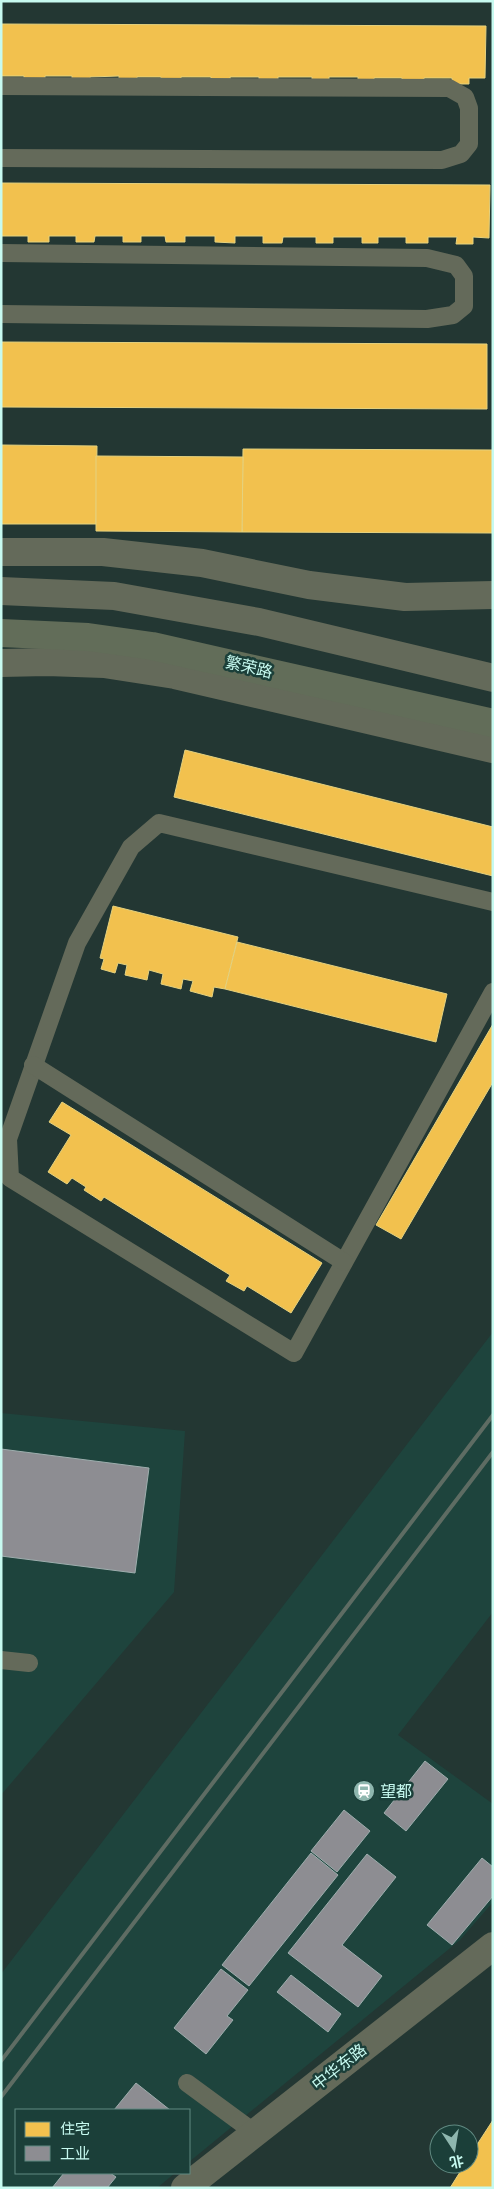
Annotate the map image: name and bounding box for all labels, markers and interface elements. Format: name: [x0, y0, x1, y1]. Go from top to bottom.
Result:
street label: 繁荣路: [223, 651, 275, 683]
station icon: 望都: [352, 1779, 376, 1803]
place label: 望都: [380, 1781, 412, 1802]
street label: 中华东路: [307, 2039, 371, 2095]
legend: [15, 2109, 190, 2174]
text: 住宅: [60, 2119, 90, 2138]
north arrow: [429, 2124, 479, 2174]
text: 工业: [60, 2144, 90, 2163]
text: 北: [448, 2151, 465, 2172]

